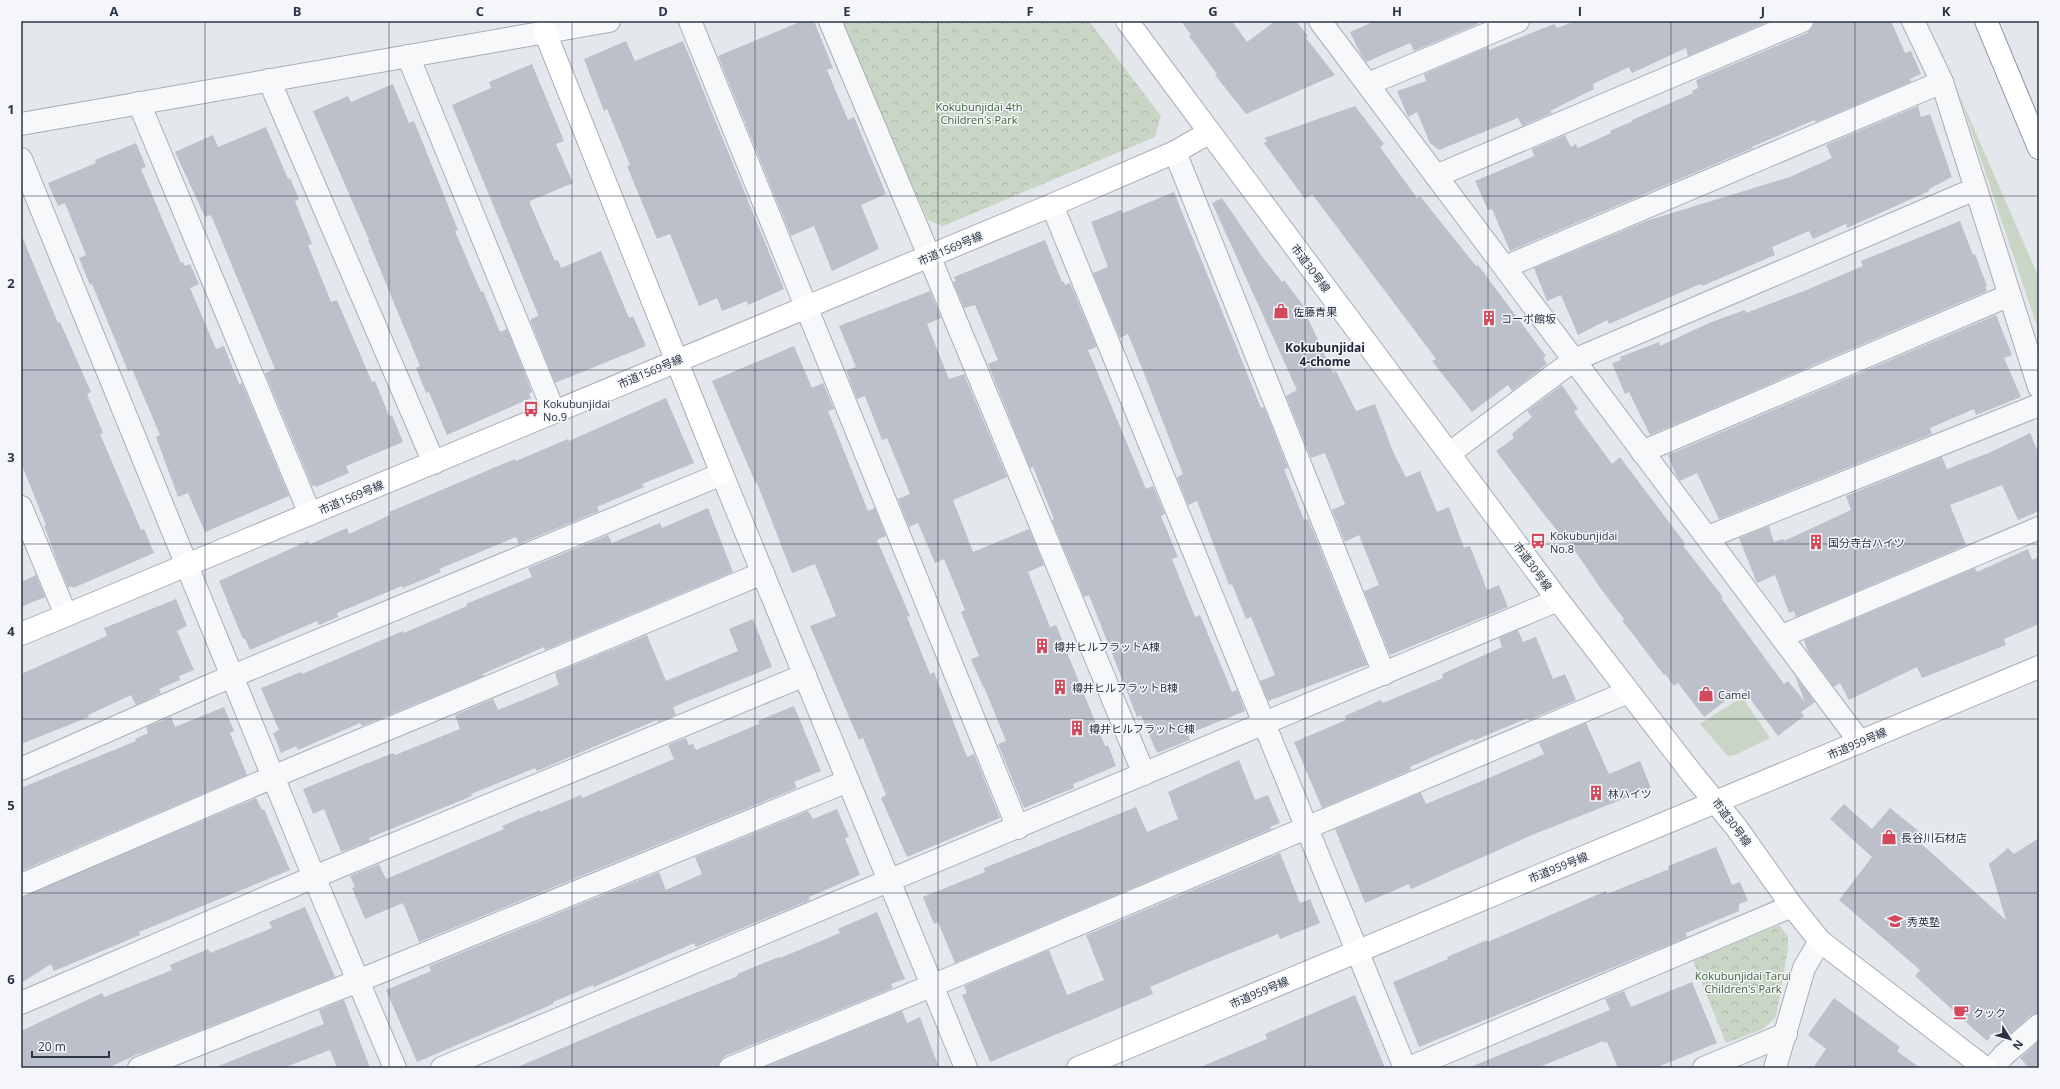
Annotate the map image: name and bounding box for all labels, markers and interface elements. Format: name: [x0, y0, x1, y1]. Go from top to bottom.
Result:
text: A: [110, 2, 119, 20]
text: B: [293, 2, 302, 20]
text: C: [476, 2, 484, 20]
text: D: [658, 2, 668, 20]
text: E: [843, 2, 851, 20]
text: F: [1026, 2, 1034, 20]
text: G: [1208, 2, 1218, 20]
text: H: [1392, 2, 1402, 20]
text: I: [1578, 2, 1582, 20]
text: J: [1760, 2, 1765, 20]
text: K: [1942, 2, 1951, 20]
park label: Kokubunjidai 4th Children's Park: [935, 99, 1023, 127]
text: 1: [7, 100, 15, 118]
street label: 市道1569号線: [915, 228, 985, 268]
street label: 市道30号線: [1288, 241, 1334, 295]
text: 2: [7, 274, 15, 292]
shop icon: 佐藤青果: [1272, 302, 1290, 320]
place label: 佐藤青果: [1293, 304, 1337, 319]
building icon: コーポ館坂: [1480, 309, 1498, 327]
place label: コーポ館坂: [1501, 311, 1556, 326]
district label: Kokubunjidai 4-chome: [1285, 339, 1365, 370]
street label: 市道1569号線: [615, 351, 685, 391]
place label: Kokubunjidai No.9: [543, 396, 610, 424]
bus stop icon: Kokubunjidai No.9: [522, 400, 540, 418]
text: 3: [7, 448, 15, 466]
street label: 市道1569号線: [316, 477, 386, 517]
place label: Kokubunjidai No.8: [1550, 528, 1617, 556]
bus stop icon: Kokubunjidai No.8: [1529, 532, 1547, 550]
building icon: 国分寺台ハイツ: [1807, 533, 1825, 551]
place label: 国分寺台ハイツ: [1828, 535, 1905, 550]
street label: 市道30号線: [1510, 539, 1556, 593]
text: 4: [7, 622, 15, 640]
building icon: 樽井ヒルフラットA棟: [1033, 637, 1051, 655]
place label: 樽井ヒルフラットA棟: [1054, 639, 1160, 654]
building icon: 樽井ヒルフラットB棟: [1051, 678, 1069, 696]
place label: 樽井ヒルフラットB棟: [1072, 680, 1178, 695]
shop icon: Camel: [1697, 685, 1715, 703]
place label: Camel: [1718, 687, 1750, 702]
building icon: 樽井ヒルフラットC棟: [1068, 719, 1086, 737]
place label: 樽井ヒルフラットC棟: [1089, 721, 1195, 736]
street label: 市道959号線: [1825, 724, 1889, 762]
building icon: 林ハイツ: [1587, 784, 1605, 802]
place label: 林ハイツ: [1608, 786, 1652, 801]
street label: 市道30号線: [1709, 795, 1755, 849]
text: 5: [7, 796, 15, 814]
shop icon: 長谷川石材店: [1880, 828, 1898, 846]
place label: 長谷川石材店: [1901, 830, 1967, 845]
street label: 市道959号線: [1526, 848, 1590, 886]
school or university icon: 秀英塾: [1886, 912, 1904, 930]
place label: 秀英塾: [1907, 914, 1940, 929]
park label: Kokubunjidai Tarui Children's Park: [1695, 968, 1791, 996]
text: 6: [7, 970, 15, 988]
street label: 市道959号線: [1227, 973, 1291, 1011]
cafe icon: クック: [1952, 1003, 1970, 1021]
place label: クック: [1973, 1005, 2006, 1020]
north arrow: [1990, 1019, 2030, 1059]
scale bar: [32, 1033, 109, 1059]
text: N: [2010, 1037, 2027, 1053]
text: 20 m: [38, 1038, 66, 1055]

